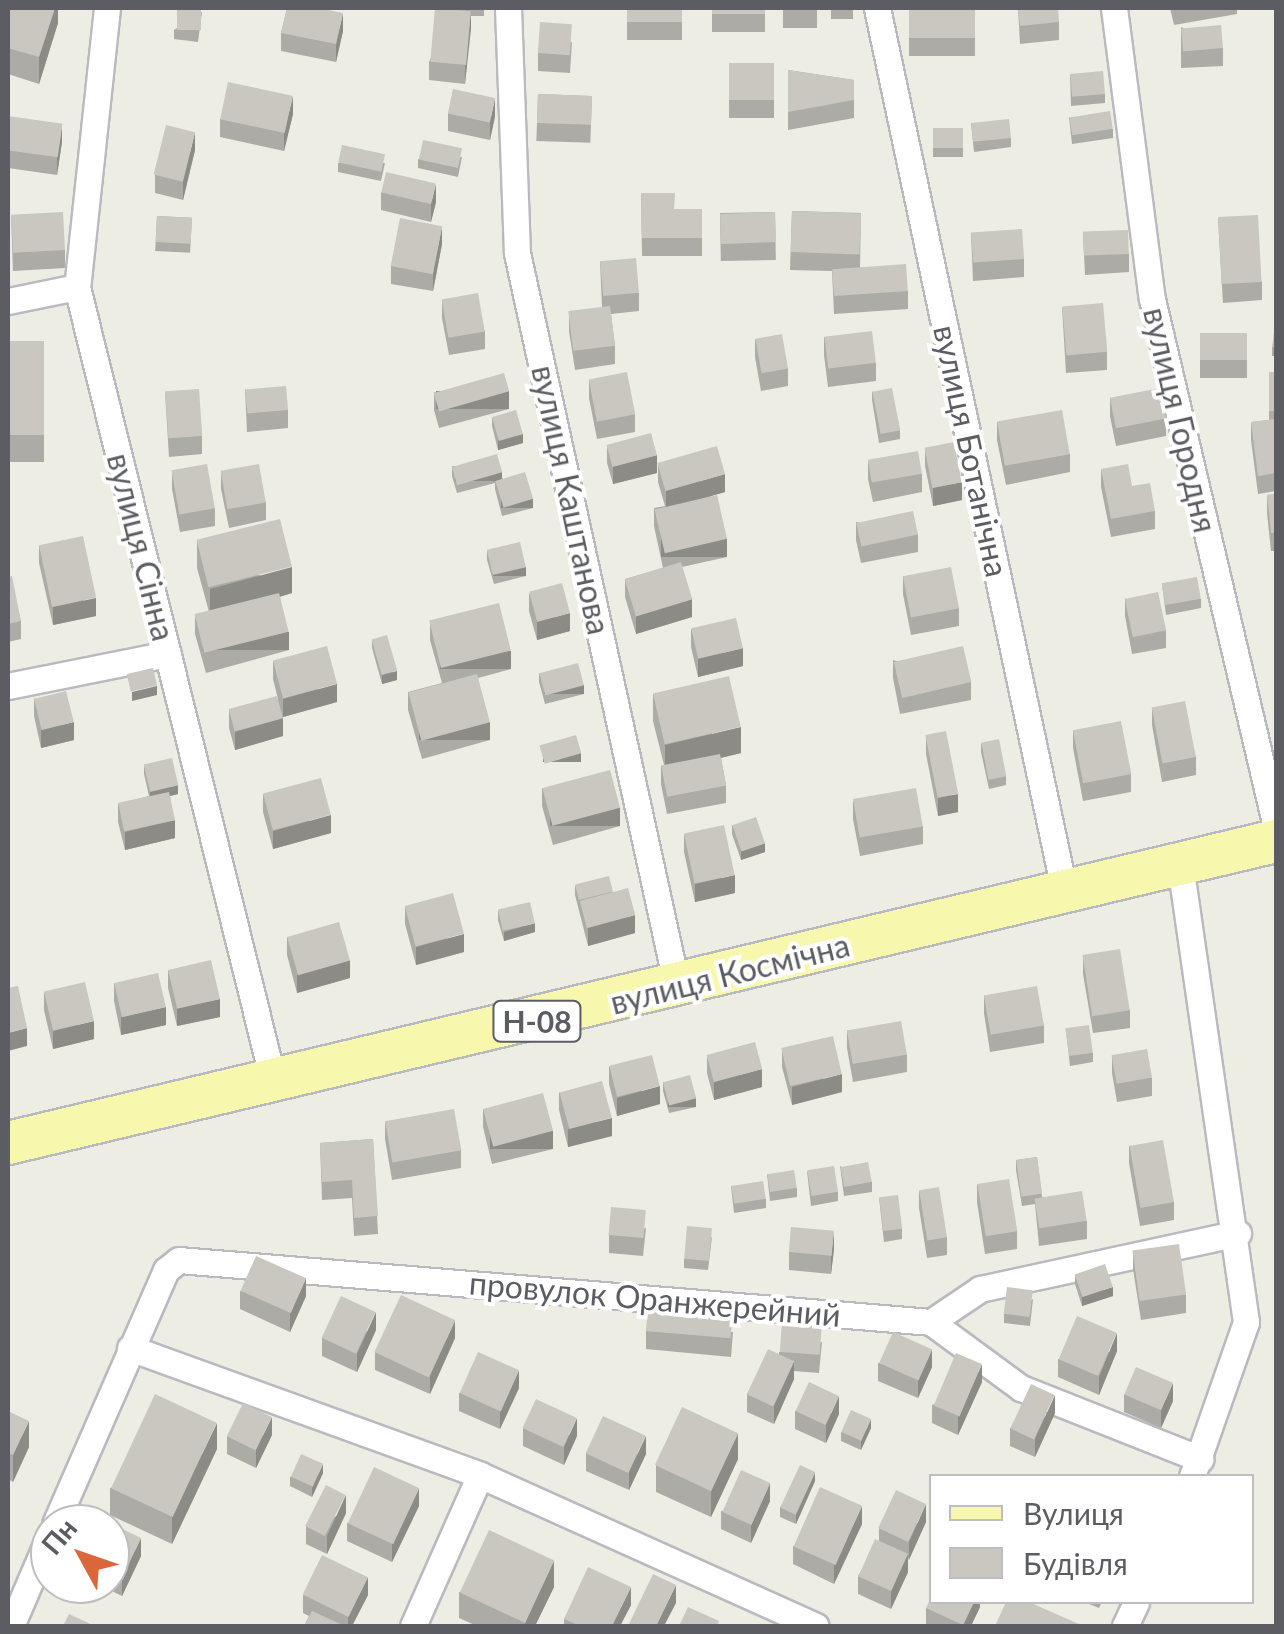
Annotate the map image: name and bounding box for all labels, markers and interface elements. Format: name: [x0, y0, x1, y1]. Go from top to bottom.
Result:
street label: вулиця Городня: [1135, 304, 1225, 536]
street label: вулиця Ботанічна: [926, 322, 1016, 580]
street label: вулиця Каштанова: [524, 362, 618, 638]
street label: вулиця Сінна: [99, 449, 183, 645]
street label: вулиця Космічна: [606, 926, 854, 1022]
road number: Н-08: [492, 996, 582, 1046]
street label: провулок Оранжерейний: [468, 1264, 842, 1334]
legend: [929, 1474, 1254, 1604]
text: Вулиця: [1023, 1495, 1124, 1531]
north arrow: [30, 1504, 130, 1604]
text: Пн: [34, 1511, 83, 1561]
text: Будівля: [1023, 1545, 1128, 1581]

